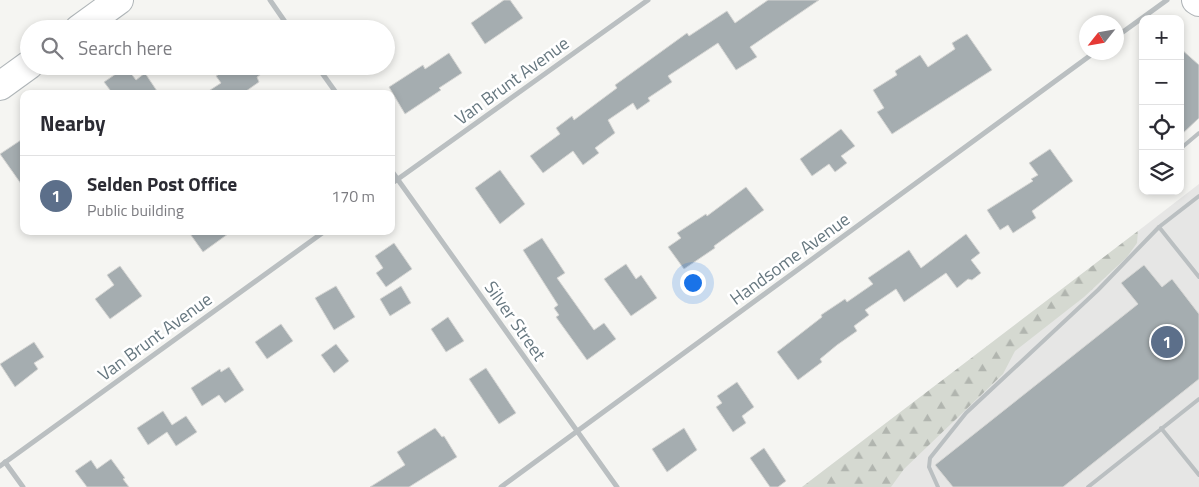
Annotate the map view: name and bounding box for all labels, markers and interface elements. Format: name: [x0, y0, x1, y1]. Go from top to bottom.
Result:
north arrow: [1079, 15, 1124, 60]
map controls: [1139, 15, 1184, 195]
button: +: [1139, 15, 1184, 60]
search box: [20, 20, 395, 75]
street label: Van Brunt Avenue: [449, 30, 575, 131]
text: Search here: [78, 33, 172, 62]
icon: search: [38, 34, 66, 62]
button: −: [1139, 60, 1184, 105]
button: locate: [1139, 105, 1184, 150]
text: Nearby: [40, 107, 105, 139]
button: layers: [1139, 150, 1184, 195]
text: Selden Post Office: [87, 169, 237, 198]
text: 1: [52, 184, 60, 208]
text: 170 m: [331, 184, 375, 208]
text: Public building: [87, 198, 184, 222]
street label: Handsome Avenue: [724, 206, 855, 311]
your location: [680, 270, 706, 296]
street label: Silver Street: [478, 275, 553, 367]
street label: Van Brunt Avenue: [92, 286, 218, 387]
pin: 1: [1151, 323, 1183, 361]

